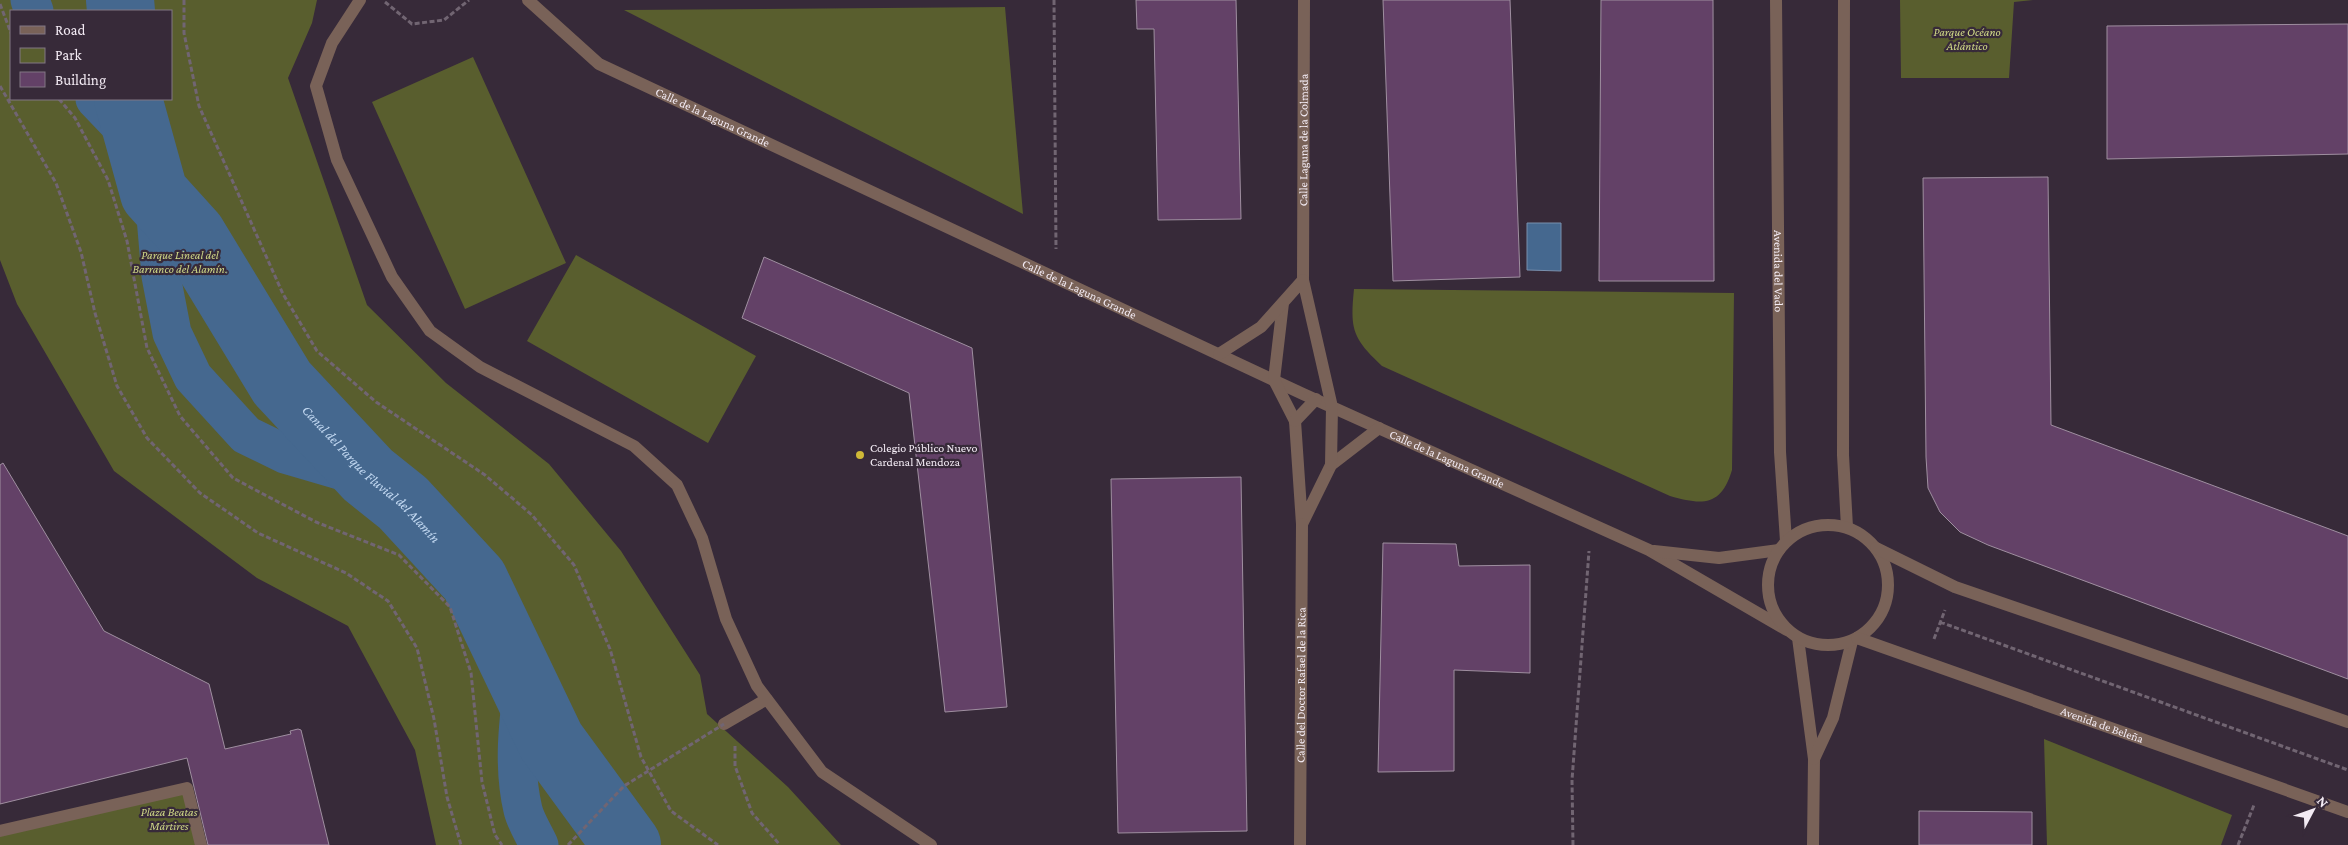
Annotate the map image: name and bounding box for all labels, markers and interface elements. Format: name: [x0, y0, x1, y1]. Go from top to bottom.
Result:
legend: [10, 10, 172, 100]
text: Road: [55, 22, 86, 38]
park label: Parque Océano Atlántico: [1933, 25, 2001, 53]
text: Park: [55, 47, 82, 63]
text: Building: [55, 72, 106, 89]
street label: Calle Laguna de la Colmada: [1296, 73, 1311, 206]
street label: Calle de la Laguna Grande: [653, 84, 772, 150]
street label: Avenida del Vado: [1771, 230, 1786, 312]
park label: Parque Lineal del Barranco del Alamín.: [132, 248, 228, 276]
street label: Calle de la Laguna Grande: [1020, 256, 1139, 322]
water label: Canal del Parque Fluvial del Alamín: [299, 402, 443, 546]
street label: Calle de la Laguna Grande: [1387, 427, 1507, 491]
place label: Colegio Público Nuevo Cardenal Mendoza: [870, 441, 977, 469]
marker: Colegio Público Nuevo Cardenal Mendoza: [854, 449, 866, 461]
street label: Calle del Doctor Rafael de la Rica: [1294, 607, 1308, 763]
street label: Avenida de Beleña: [2059, 704, 2146, 746]
north arrow: [2288, 785, 2338, 835]
text: N: [2314, 793, 2332, 811]
park label: Plaza Beatas Mártires: [141, 805, 198, 833]

